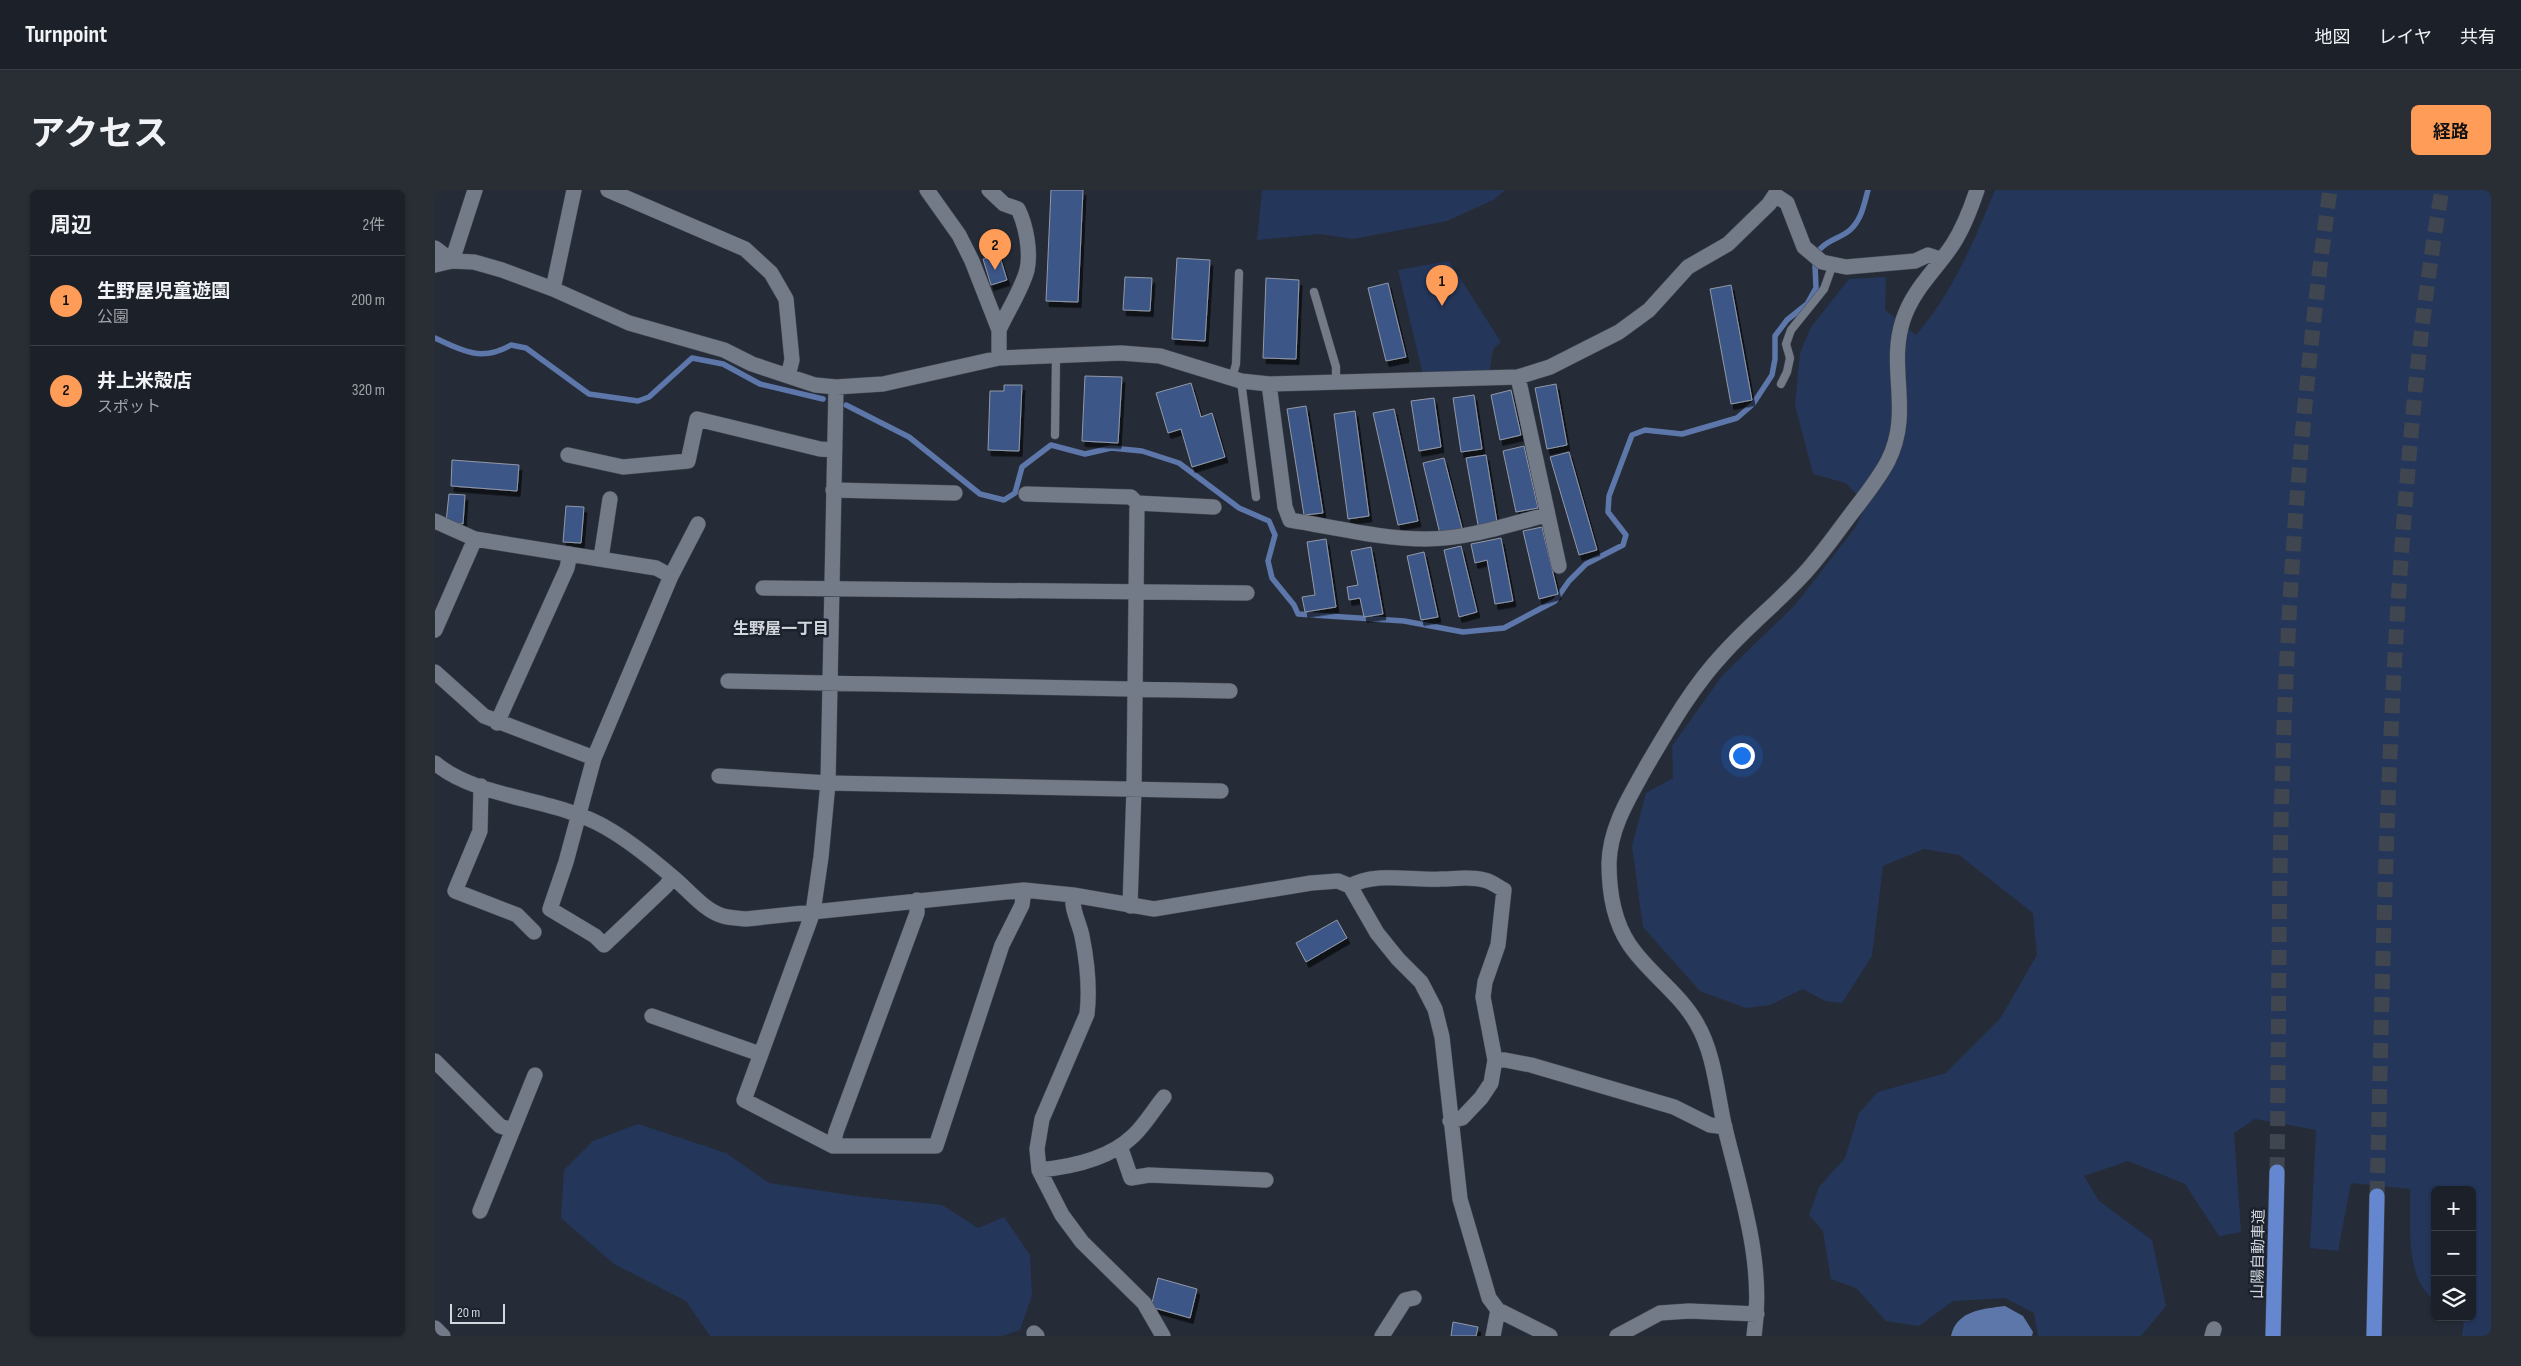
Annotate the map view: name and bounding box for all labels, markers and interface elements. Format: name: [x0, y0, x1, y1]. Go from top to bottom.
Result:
text: Turnpoint: [25, 20, 107, 49]
text: 地図: [2315, 27, 2351, 48]
text: レイヤ: [2379, 27, 2432, 48]
text: 共有: [2460, 27, 2496, 48]
button: 経路: [2411, 105, 2491, 155]
text: アクセス: [30, 113, 168, 156]
text: 周辺: [50, 213, 92, 238]
text: 2件: [362, 216, 385, 235]
pin: 2: [979, 229, 1011, 270]
pin: 1: [1426, 265, 1458, 306]
text: 生野屋児童遊園: [97, 280, 230, 303]
text: 1: [63, 291, 69, 310]
text: 200 m: [351, 291, 385, 310]
text: 公園: [97, 308, 129, 327]
text: 井上米殻店: [97, 370, 192, 393]
text: 2: [62, 381, 70, 400]
text: 320 m: [352, 381, 385, 400]
text: スポット: [97, 398, 161, 417]
district label: 生野屋一丁目: [733, 620, 829, 639]
your location: [1729, 743, 1755, 769]
map controls: [2431, 1186, 2476, 1321]
button: +: [2431, 1186, 2476, 1231]
street label: 山陽自動車道: [2248, 1209, 2269, 1299]
button: −: [2431, 1231, 2476, 1276]
button: layers: [2431, 1276, 2476, 1321]
scale bar: [450, 1301, 505, 1324]
text: 20 m: [457, 1304, 480, 1321]

